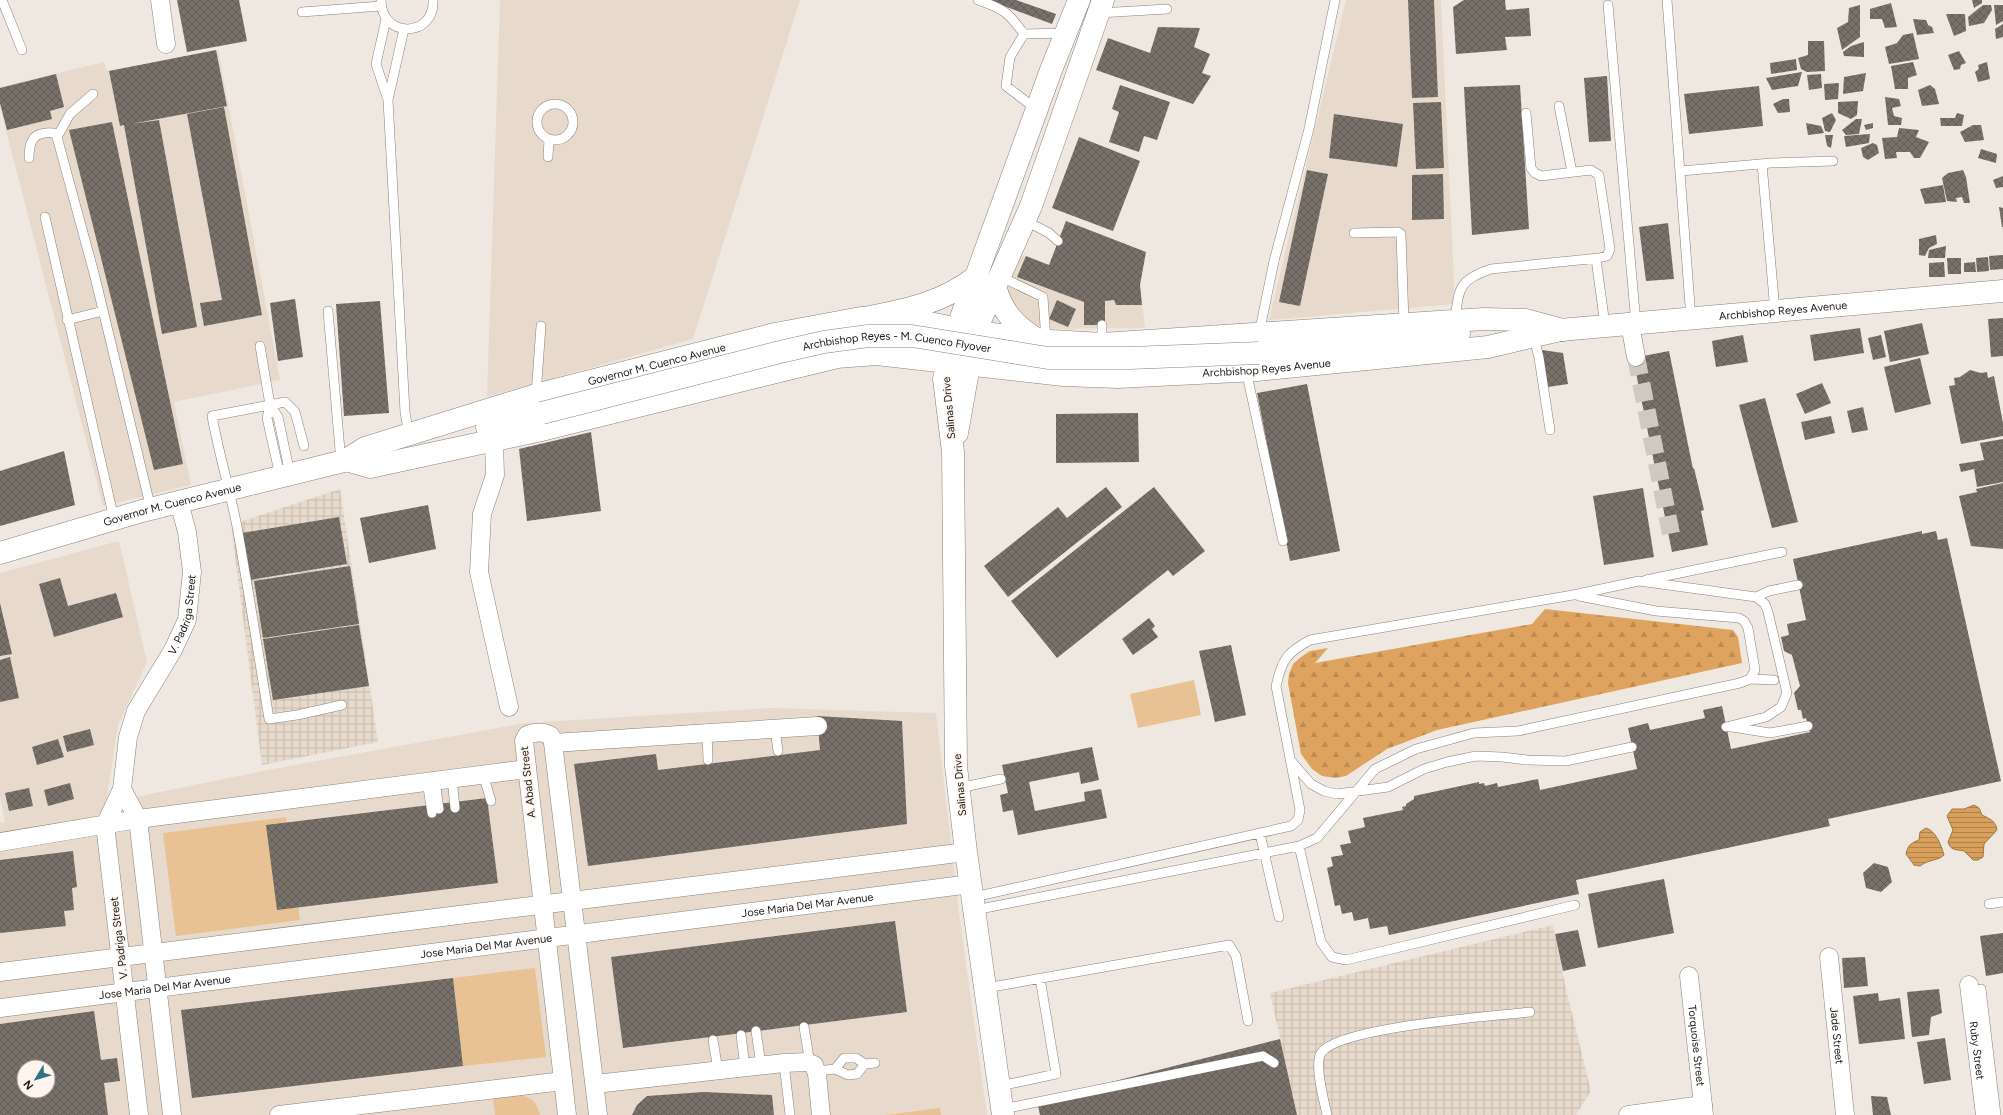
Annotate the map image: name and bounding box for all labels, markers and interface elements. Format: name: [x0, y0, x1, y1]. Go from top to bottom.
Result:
street label: Archbishop Reyes Avenue: [1718, 298, 1848, 322]
street label: Archbishop Reyes - M. Cuenco Flyover: [801, 330, 992, 355]
street label: Governor M. Cuenco Avenue: [586, 340, 727, 388]
street label: Archbishop Reyes Avenue: [1202, 356, 1331, 379]
street label: Salinas Drive: [940, 376, 958, 440]
street label: Governor M. Cuenco Avenue: [102, 480, 242, 529]
street label: V. Padriga Street: [165, 574, 198, 657]
street label: A. Abad Street: [518, 746, 538, 818]
street label: Salinas Drive: [951, 753, 969, 817]
street label: Jose Maria Del Mar Avenue: [741, 890, 874, 920]
street label: V. Padriga Street: [108, 896, 130, 980]
street label: Jose Maria Del Mar Avenue: [419, 931, 553, 961]
street label: Jose Maria Del Mar Avenue: [98, 972, 231, 1002]
street label: Torquoise Street: [1686, 1004, 1707, 1087]
street label: Jade Street: [1828, 1006, 1846, 1065]
street label: Ruby Street: [1967, 1021, 1987, 1080]
north arrow: [16, 1059, 56, 1099]
text: N: [21, 1077, 36, 1092]

